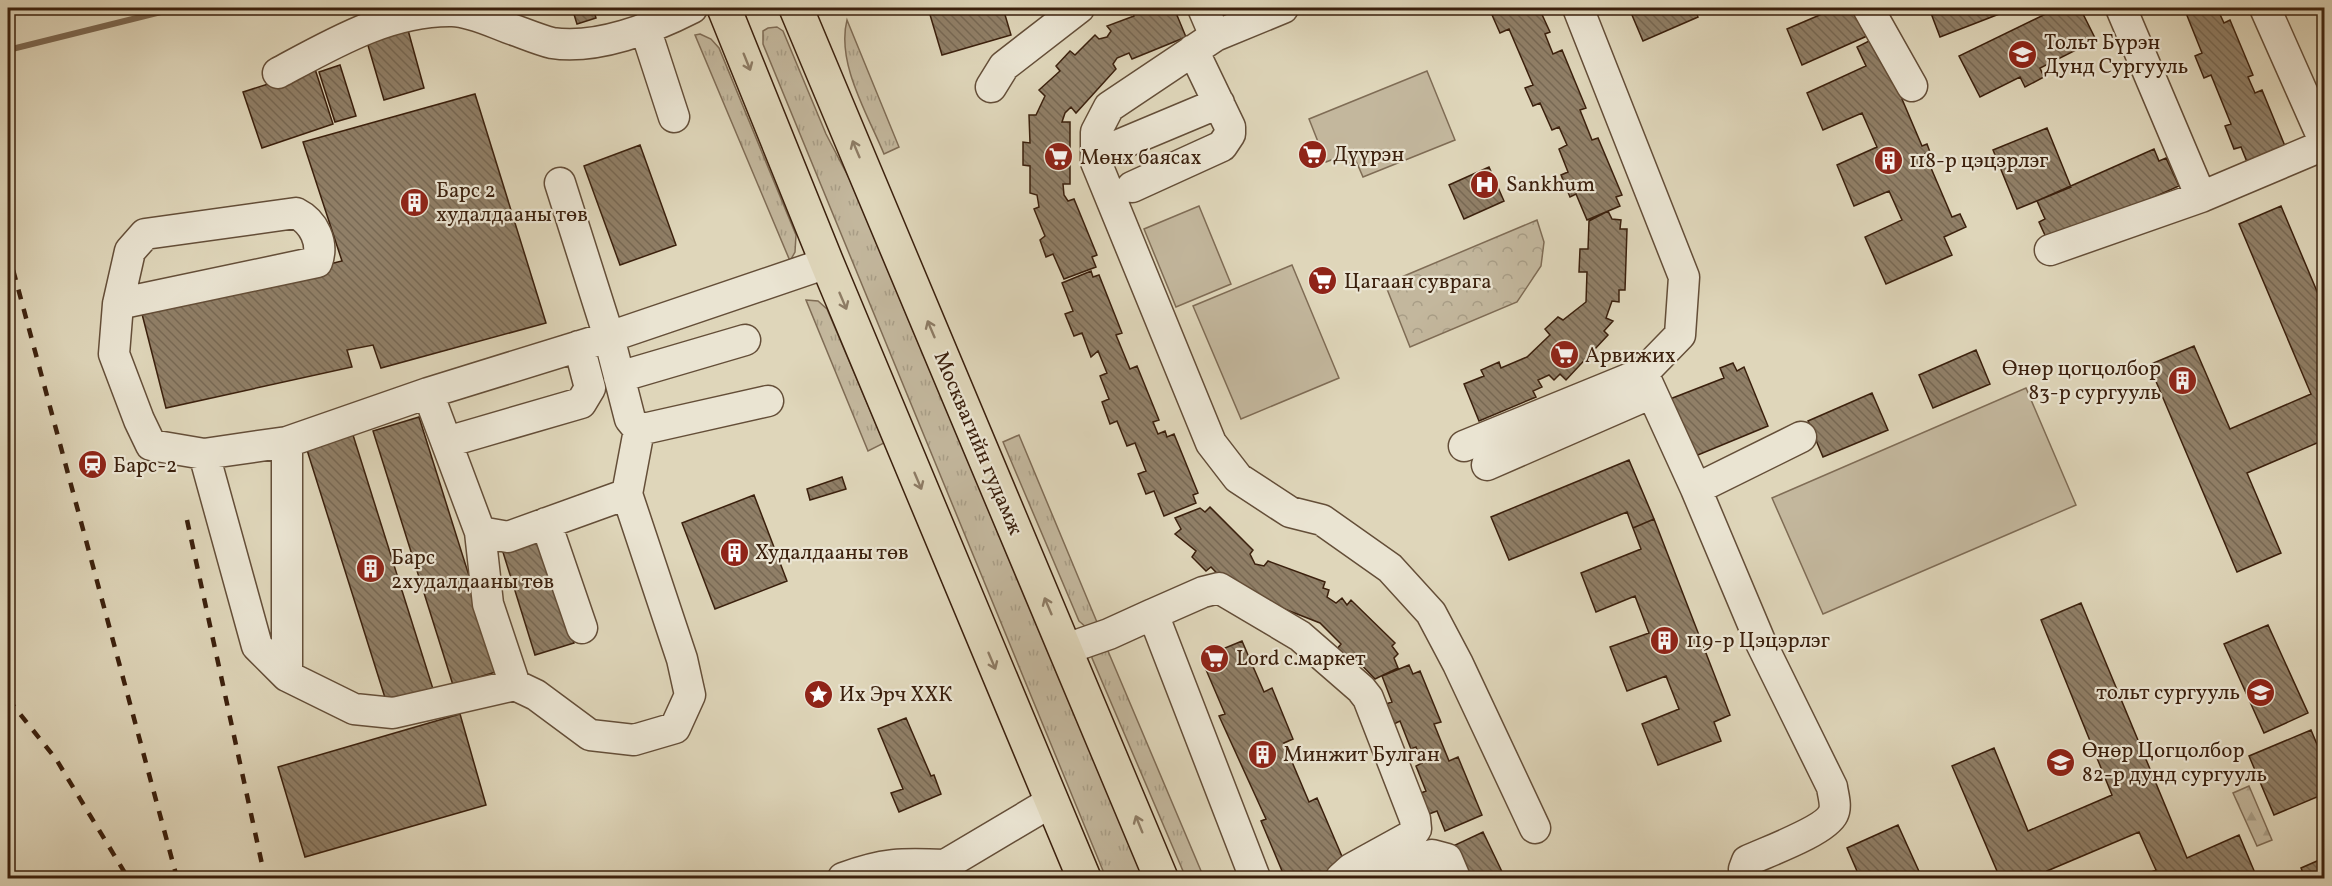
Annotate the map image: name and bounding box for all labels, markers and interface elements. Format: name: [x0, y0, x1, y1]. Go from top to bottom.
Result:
place label: Тольт Бүрэн Дунд Сургууль: [2044, 29, 2188, 82]
school or university icon: Тольт Бүрэн Дунд Сургууль: [2007, 38, 2039, 70]
one-way arrow: [742, 52, 753, 70]
supermarket icon: Дүүрэн: [1296, 138, 1328, 170]
one-way arrow: [850, 141, 861, 159]
supermarket icon: Мөнх баясах: [1043, 141, 1075, 173]
place label: Дүүрэн: [1333, 141, 1404, 170]
place label: Мөнх баясах: [1080, 144, 1201, 173]
building icon: 118-р цэцэрлэг: [1872, 144, 1904, 176]
place label: 118-р цэцэрлэг: [1909, 147, 2048, 176]
hospital icon: Sankhum: [1469, 168, 1501, 200]
place label: Sankhum: [1506, 171, 1595, 200]
place label: Барс 2 худалдааны төв: [436, 177, 588, 230]
building icon: Барс 2 худалдааны төв: [399, 186, 431, 218]
supermarket icon: Цагаан суврага: [1307, 265, 1339, 297]
place label: Цагаан суврага: [1344, 268, 1492, 297]
one-way arrow: [838, 291, 849, 310]
one-way arrow: [925, 320, 936, 339]
supermarket icon: Арвижих: [1548, 339, 1580, 371]
place label: Арвижих: [1585, 342, 1676, 371]
street label: Москвагийн гудамж: [926, 347, 1030, 540]
place label: Өнөр цогцолбор 83-р сургууль: [2002, 355, 2161, 408]
building icon: Өнөр цогцолбор 83-р сургууль: [2166, 364, 2198, 396]
station icon: Барс-2: [76, 449, 108, 481]
place label: Барс-2: [113, 452, 177, 481]
one-way arrow: [913, 471, 924, 490]
building icon: Худалдааны төв: [718, 536, 750, 568]
place label: Худалдааны төв: [755, 539, 909, 568]
place label: Барс 2худалдааны төв: [391, 544, 554, 597]
building icon: Барс 2худалдааны төв: [354, 553, 386, 585]
one-way arrow: [1042, 597, 1053, 615]
building icon: 119-р Цэцэрлэг: [1649, 624, 1681, 656]
place label: 119-р Цэцэрлэг: [1686, 627, 1830, 656]
supermarket icon: Lord с.маркет: [1199, 642, 1231, 674]
place label: Lord с.маркет: [1236, 645, 1366, 674]
one-way arrow: [987, 651, 998, 670]
school or university icon: тольт сургууль: [2245, 676, 2277, 708]
place icon: Их Эрч ХХК: [802, 678, 834, 710]
place label: тольт сургууль: [2096, 679, 2240, 708]
place label: Их Эрч ХХК: [839, 681, 953, 710]
place label: Өнөр Цогцолбор 82-р дунд сургууль: [2082, 737, 2267, 790]
building icon: Минжит Булган: [1246, 738, 1278, 770]
place label: Минжит Булган: [1283, 741, 1440, 770]
school or university icon: Өнөр Цогцолбор 82-р дунд сургууль: [2045, 746, 2077, 778]
one-way arrow: [1133, 816, 1144, 834]

